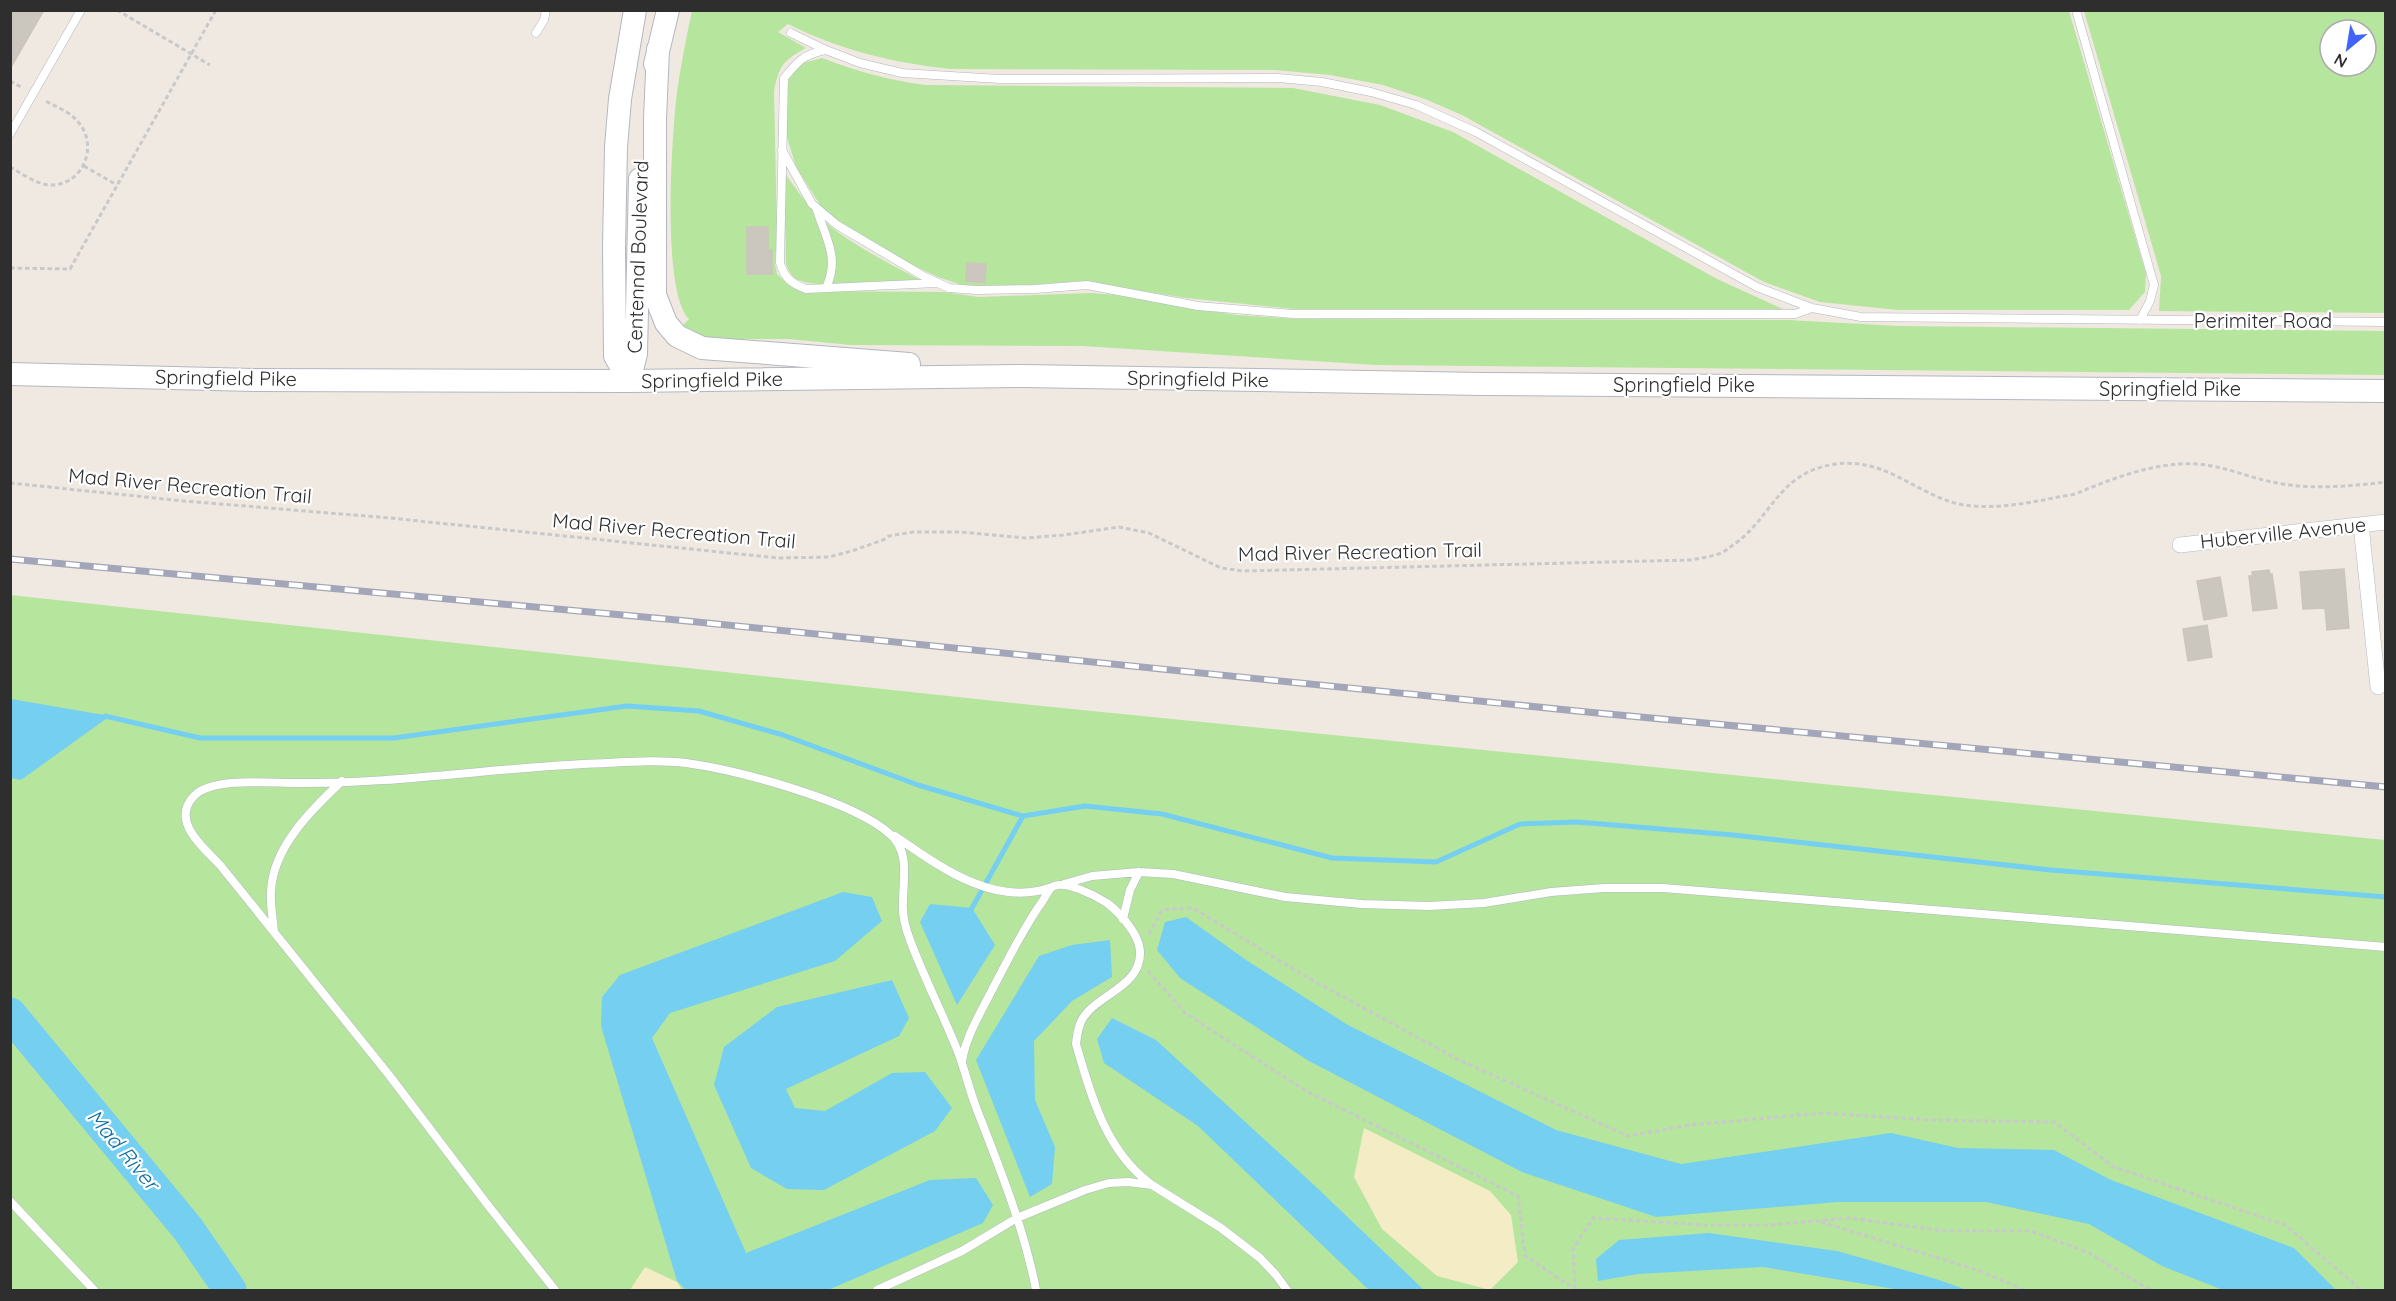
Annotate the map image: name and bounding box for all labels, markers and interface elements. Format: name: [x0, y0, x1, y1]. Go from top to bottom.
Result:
north arrow: [2318, 18, 2378, 78]
text: N: [2330, 49, 2351, 73]
street label: Centennal Boulevard: [622, 160, 653, 354]
street label: Perimiter Road: [2194, 308, 2332, 333]
street label: Springfield Pike: [155, 364, 297, 391]
street label: Springfield Pike: [1127, 365, 1269, 392]
street label: Springfield Pike: [641, 366, 783, 393]
street label: Springfield Pike: [1613, 372, 1755, 397]
street label: Springfield Pike: [2099, 376, 2241, 401]
street label: Mad River Recreation Trail: [67, 462, 313, 509]
street label: Mad River Recreation Trail: [551, 507, 797, 554]
street label: Huberville Avenue: [2199, 511, 2367, 554]
street label: Mad River Recreation Trail: [1238, 537, 1482, 566]
water label: Mad River: [82, 1103, 167, 1198]

